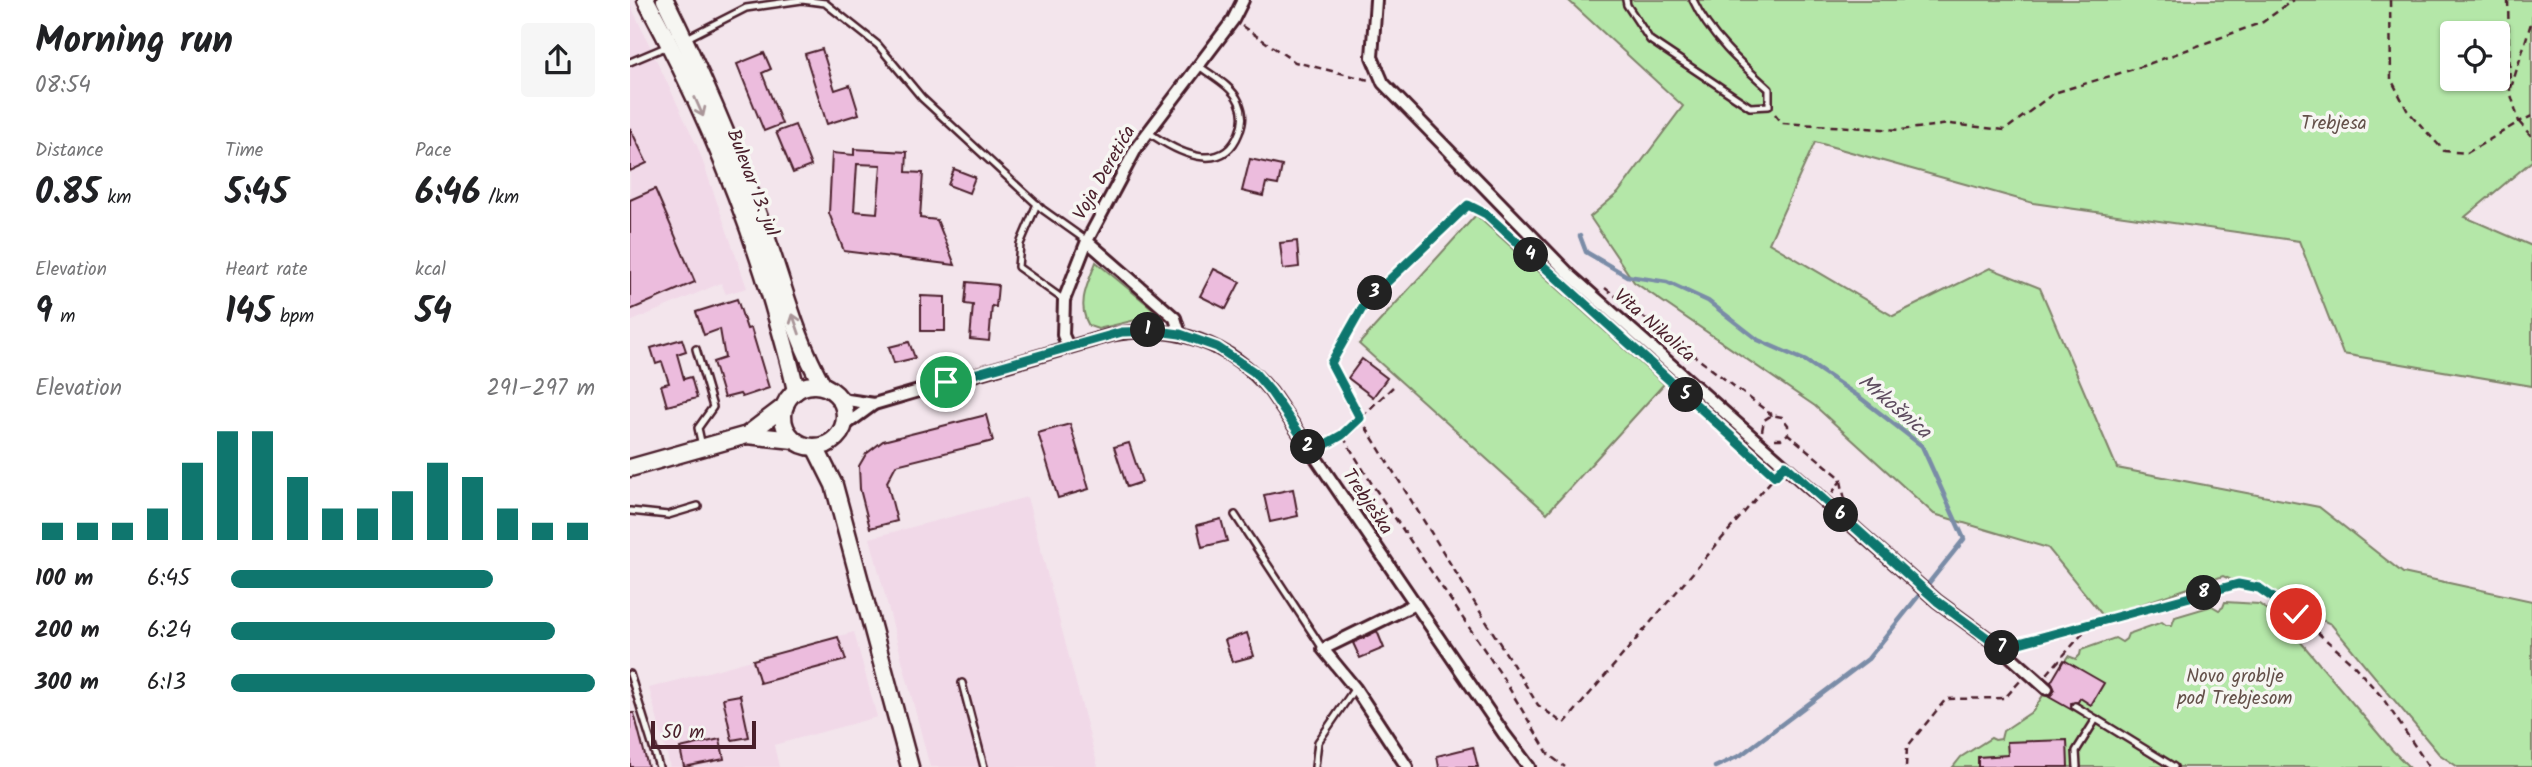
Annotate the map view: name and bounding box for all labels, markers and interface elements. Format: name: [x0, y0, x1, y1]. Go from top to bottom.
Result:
text: Morning run: [35, 12, 233, 72]
map controls: [2440, 21, 2510, 91]
button: locate: [2440, 21, 2510, 91]
button: share: [521, 23, 595, 97]
text: 08:54: [35, 68, 91, 104]
one-way arrow: [693, 96, 706, 117]
park label: Trebjesa: [2301, 109, 2367, 139]
street label: Voja Deretića: [1066, 120, 1144, 226]
street label: Bulevar 13. jul: [718, 125, 786, 241]
text: Distance: [35, 136, 103, 166]
text: Time: [225, 136, 263, 166]
text: Pace: [415, 136, 451, 166]
text: 0.85: [35, 166, 100, 222]
text: 5:45: [225, 166, 288, 222]
text: 6:46: [415, 166, 481, 222]
text: km: [100, 183, 131, 213]
text: /km: [481, 183, 519, 213]
pin: 4: [1514, 238, 1548, 272]
text: 4: [1525, 239, 1536, 269]
text: Elevation: [35, 255, 107, 285]
text: Heart rate: [225, 255, 308, 285]
text: kcal: [415, 255, 446, 285]
pin: 3: [1358, 276, 1392, 310]
text: 3: [1369, 277, 1380, 307]
street label: Vita Nikolića: [1606, 282, 1702, 370]
text: 9: [35, 285, 53, 341]
text: 145: [225, 285, 272, 341]
text: 54: [415, 285, 452, 341]
text: m: [53, 302, 75, 332]
text: bpm: [272, 302, 314, 332]
pin: 1: [1130, 312, 1166, 348]
one-way arrow: [788, 313, 801, 335]
text: 1: [1145, 314, 1150, 344]
pin: [916, 352, 976, 412]
icon: arrive: [927, 363, 965, 401]
water label: Mrkošnica: [1850, 366, 1939, 448]
text: Elevation: [35, 371, 122, 407]
text: 291–297 m: [486, 371, 595, 407]
pin: 5: [1668, 378, 1704, 412]
text: 5: [1681, 379, 1690, 409]
pin: 2: [1290, 430, 1326, 464]
text: 2: [1302, 431, 1313, 461]
street label: Trebješka: [1334, 463, 1400, 541]
pin: 6: [1824, 498, 1858, 532]
text: 6: [1835, 499, 1846, 529]
text: 100 m: [35, 561, 93, 597]
text: 6:45: [147, 561, 190, 597]
pin: 8: [2186, 576, 2222, 610]
text: 8: [2198, 577, 2209, 607]
pin: [2266, 584, 2326, 644]
icon: check: [2277, 595, 2315, 633]
text: 200 m: [35, 613, 100, 649]
text: 6:24: [147, 613, 191, 649]
pin: 7: [1984, 630, 2020, 666]
text: 7: [1997, 632, 2006, 662]
park label: Novo groblje pod Trebjesom: [2177, 662, 2292, 714]
text: 300 m: [35, 665, 99, 701]
text: 6:13: [147, 665, 186, 701]
scale bar: [651, 718, 756, 750]
text: 50 m: [662, 718, 704, 748]

